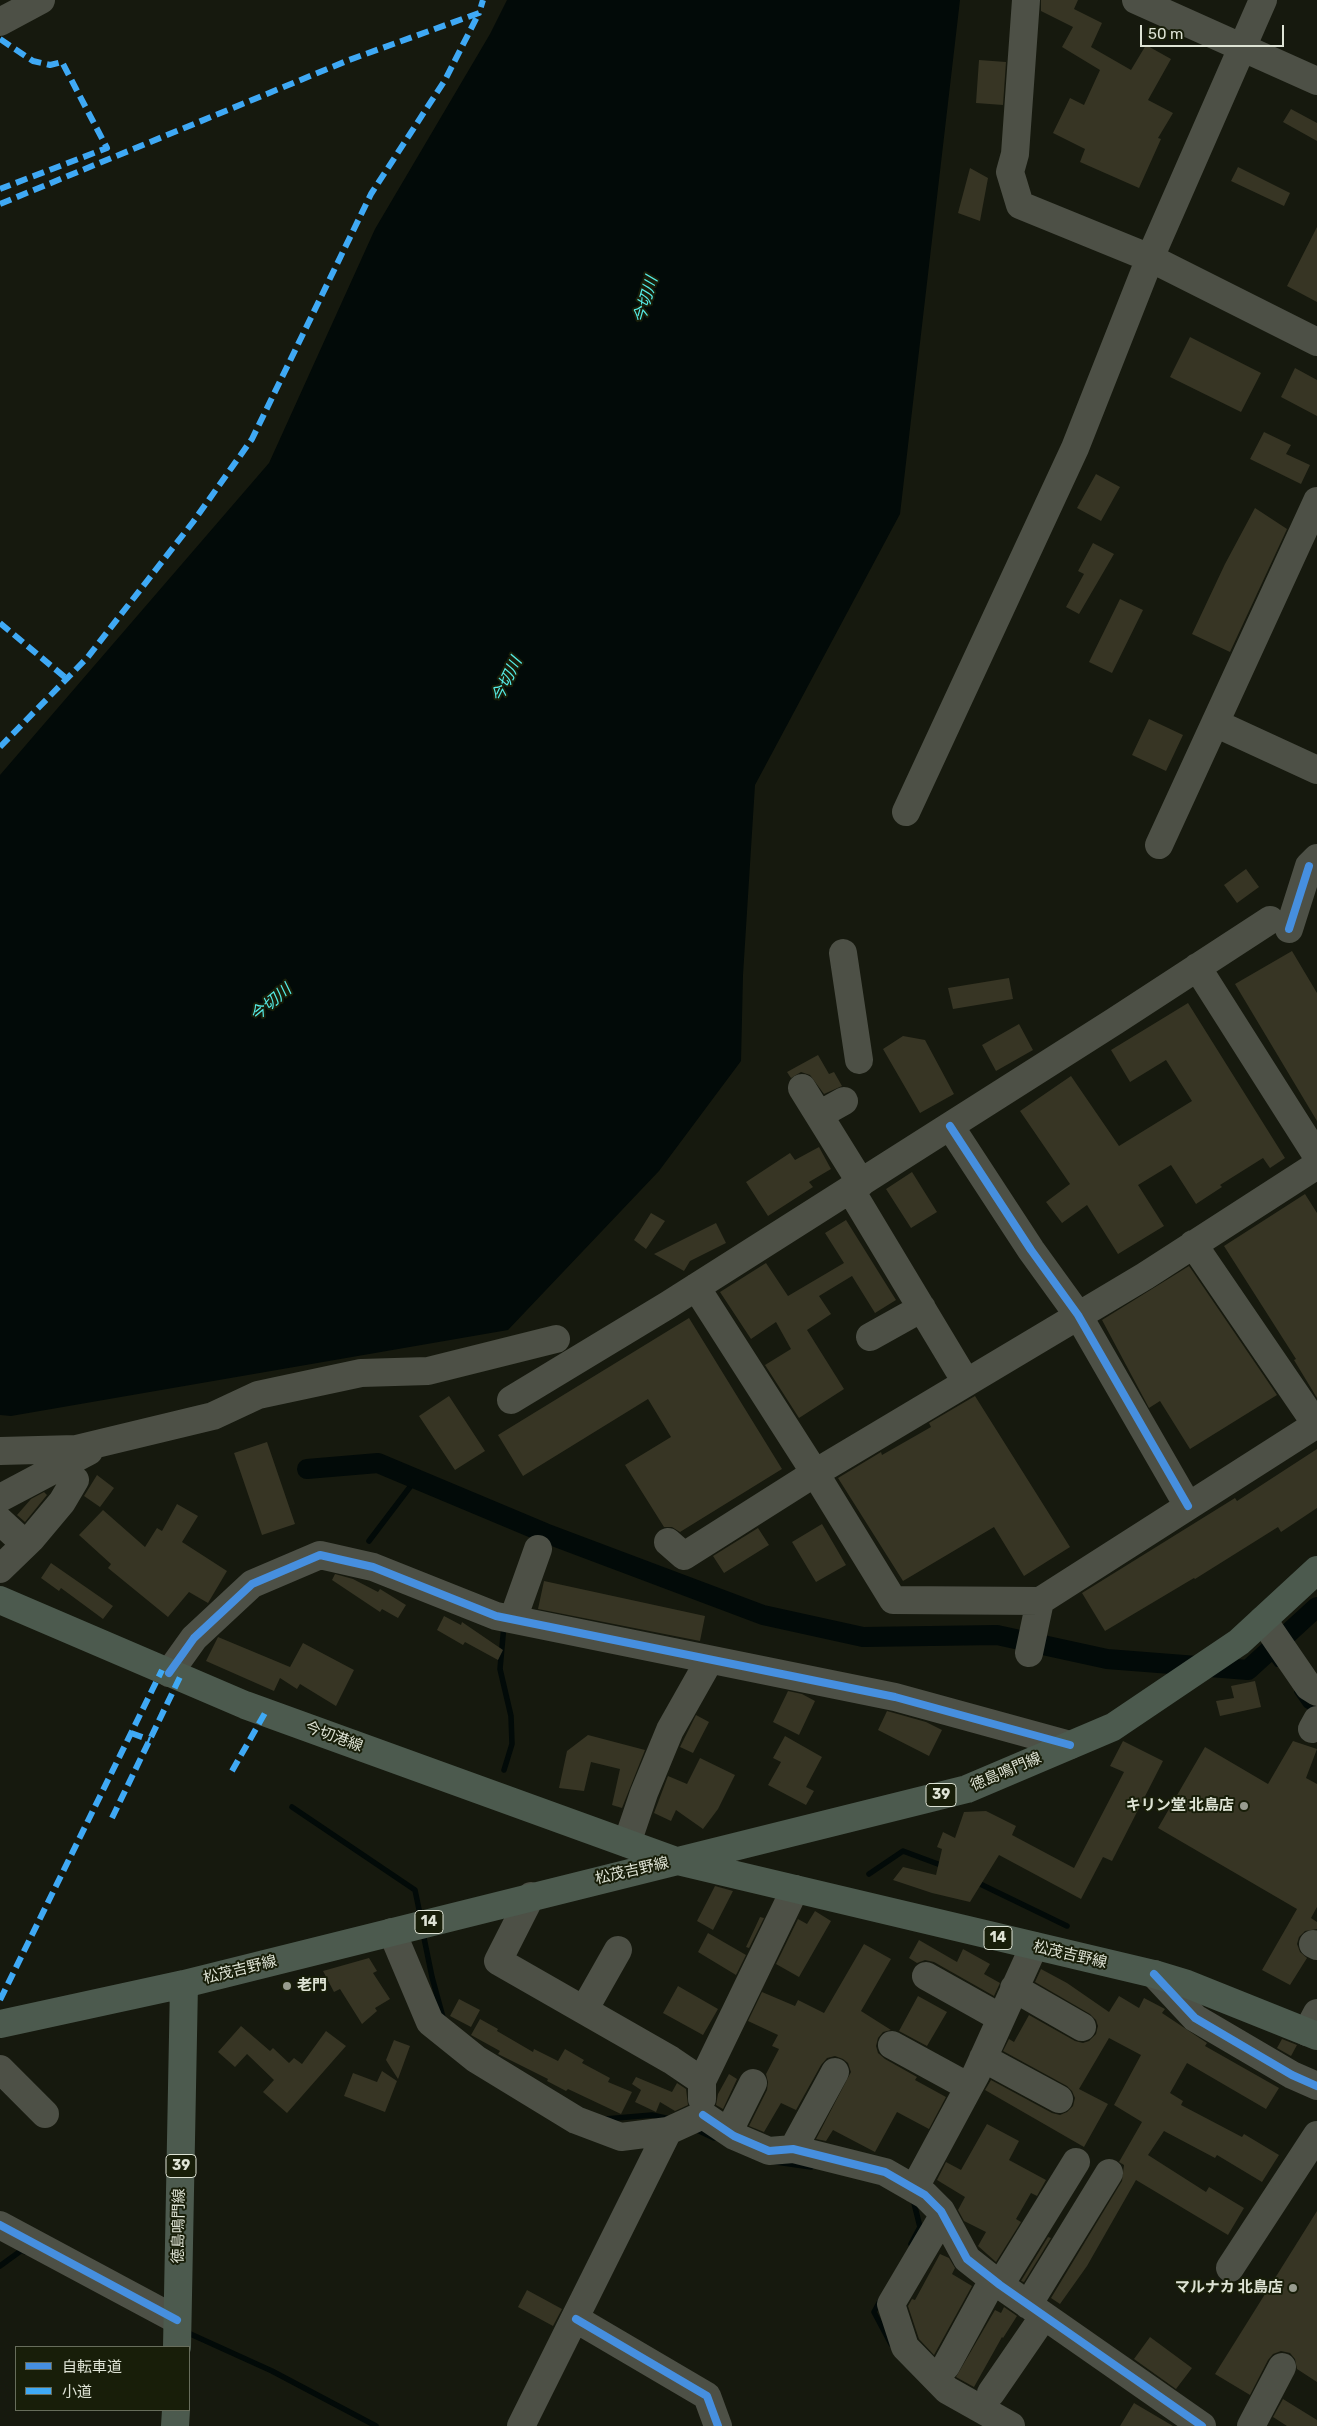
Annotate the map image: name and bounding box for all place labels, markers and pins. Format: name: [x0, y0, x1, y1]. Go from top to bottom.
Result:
place label: キリン堂 北島店: [1126, 1797, 1234, 1815]
marker: キリン堂 北島店: [1238, 1800, 1250, 1812]
place label: 老門: [297, 1977, 327, 1995]
marker: 老門: [281, 1980, 293, 1992]
place label: マルナカ 北島店: [1175, 2279, 1283, 2297]
marker: マルナカ 北島店: [1287, 2282, 1299, 2294]

